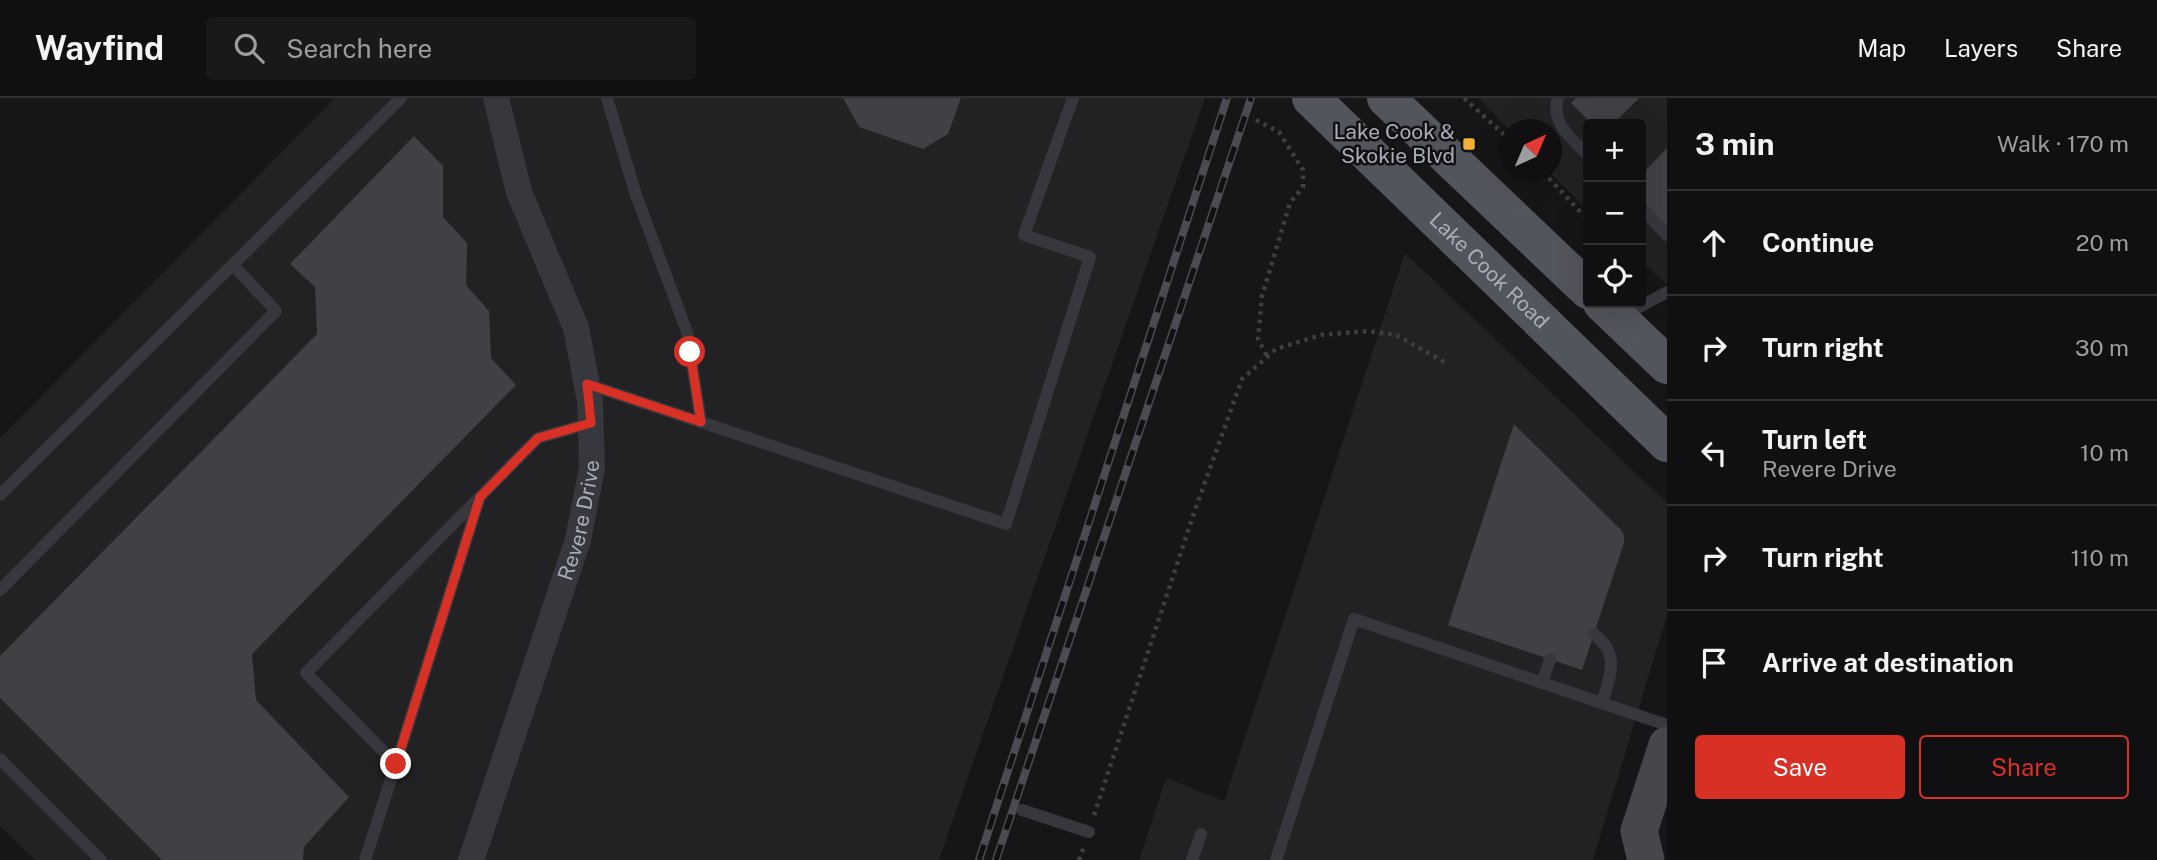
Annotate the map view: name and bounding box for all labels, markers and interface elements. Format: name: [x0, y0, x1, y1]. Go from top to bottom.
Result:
search box: [206, 17, 696, 80]
text: Wayfind: [35, 29, 164, 67]
icon: search: [230, 29, 268, 67]
text: Search here: [286, 33, 432, 64]
text: Map: [1857, 34, 1906, 62]
text: Layers: [1944, 34, 2018, 62]
text: Share: [2056, 34, 2122, 62]
place label: Lake Cook & Skokie Blvd: [1333, 119, 1455, 168]
north arrow: [1499, 119, 1562, 182]
map controls: [1583, 119, 1646, 308]
button: +: [1583, 119, 1646, 182]
text: 3 min: [1695, 126, 1774, 162]
text: Walk · 170 m: [1997, 130, 2129, 157]
marker: Lake Cook & Skokie Blvd: [1461, 136, 1477, 152]
button: −: [1583, 182, 1646, 245]
street label: Lake Cook Road: [1425, 207, 1554, 334]
icon: ahead: [1695, 224, 1733, 262]
text: Continue: [1762, 227, 1874, 258]
text: 20 m: [2076, 229, 2129, 256]
button: locate: [1583, 245, 1646, 308]
icon: right: [1695, 329, 1733, 367]
text: Turn right: [1762, 332, 1884, 363]
text: 30 m: [2075, 334, 2129, 361]
route start: [674, 336, 705, 367]
text: Turn left: [1762, 424, 1867, 455]
icon: left: [1695, 434, 1733, 472]
text: 10 m: [2080, 439, 2129, 466]
text: Revere Drive: [1762, 455, 1897, 482]
street label: Revere Drive: [552, 460, 604, 584]
icon: right: [1695, 539, 1733, 577]
text: Turn right: [1762, 542, 1884, 573]
text: 110 m: [2071, 544, 2129, 571]
icon: arrive: [1695, 644, 1733, 682]
text: Arrive at destination: [1762, 647, 2014, 678]
button: Save: [1695, 735, 1905, 799]
button: Share: [1919, 735, 2129, 799]
route end: [380, 748, 411, 779]

